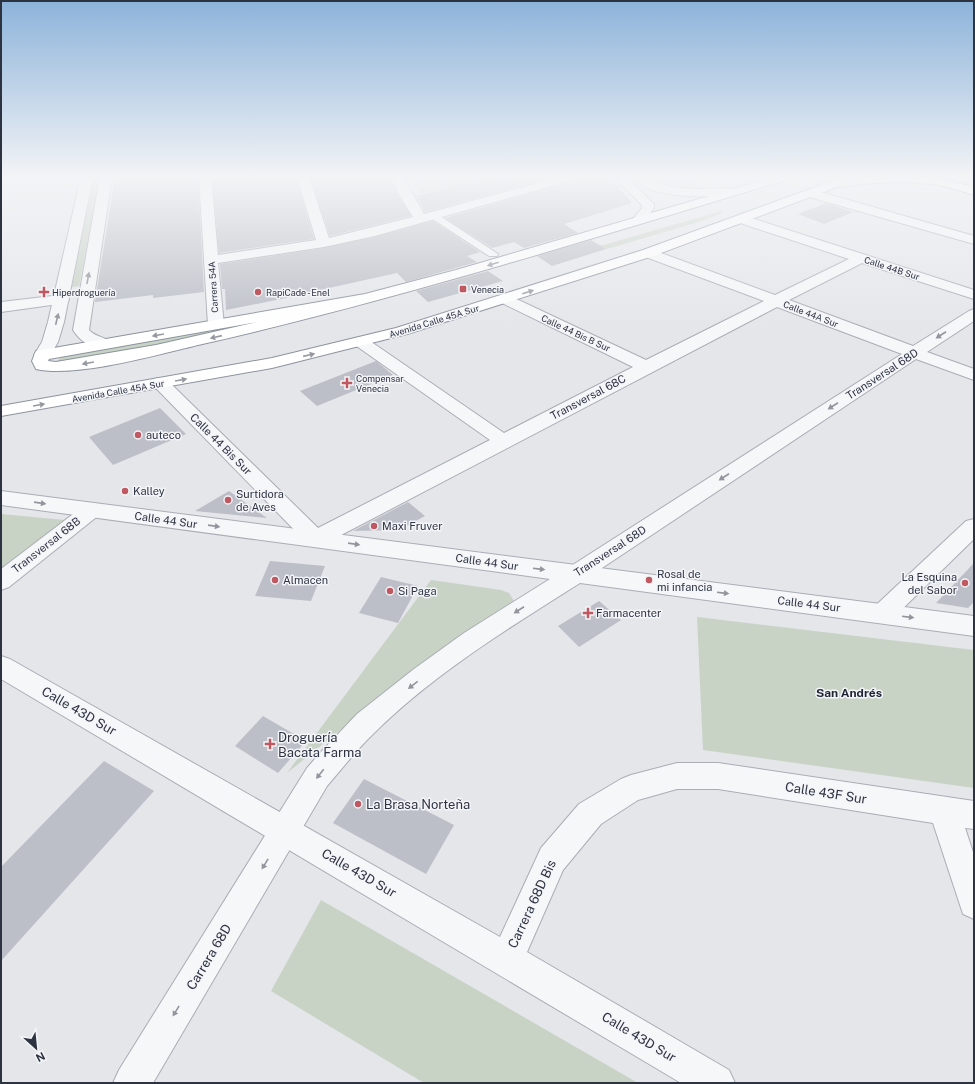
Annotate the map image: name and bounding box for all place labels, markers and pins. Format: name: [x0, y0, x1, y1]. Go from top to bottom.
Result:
marker: Venecia: [458, 284, 468, 294]
place label: Venecia: [471, 284, 504, 295]
marker: Hiperdroguería: [39, 287, 49, 297]
place label: Hiperdroguería: [52, 287, 116, 298]
marker: RapiCade - Enel: [253, 287, 263, 297]
place label: RapiCade - Enel: [266, 287, 330, 298]
place label: Compensar Venecia: [356, 373, 404, 394]
marker: Compensar Venecia: [341, 377, 353, 389]
place label: auteco: [146, 429, 181, 441]
marker: auteco: [133, 430, 143, 440]
place label: Kalley: [133, 485, 165, 497]
marker: Kalley: [120, 486, 130, 496]
place label: Surtidora de Aves: [236, 488, 284, 513]
marker: Surtidora de Aves: [223, 495, 233, 505]
place label: Maxi Fruver: [382, 520, 442, 532]
marker: Maxi Fruver: [369, 521, 379, 531]
place label: Rosal de mi infancia: [657, 568, 712, 593]
place label: La Esquina del Sabor: [902, 571, 957, 596]
place label: Almacen: [283, 574, 328, 586]
marker: Almacen: [270, 575, 280, 585]
marker: Rosal de mi infancia: [644, 575, 654, 585]
marker: La Esquina del Sabor: [960, 578, 970, 588]
place label: Si Paga: [398, 585, 437, 597]
marker: Si Paga: [385, 586, 395, 596]
place label: Farmacenter: [596, 607, 661, 619]
marker: Farmacenter: [583, 608, 593, 618]
place label: Droguería Bacata Farma: [278, 730, 361, 760]
marker: Droguería Bacata Farma: [265, 739, 275, 749]
place label: La Brasa Norteña: [366, 797, 470, 812]
marker: La Brasa Norteña: [353, 799, 363, 809]

